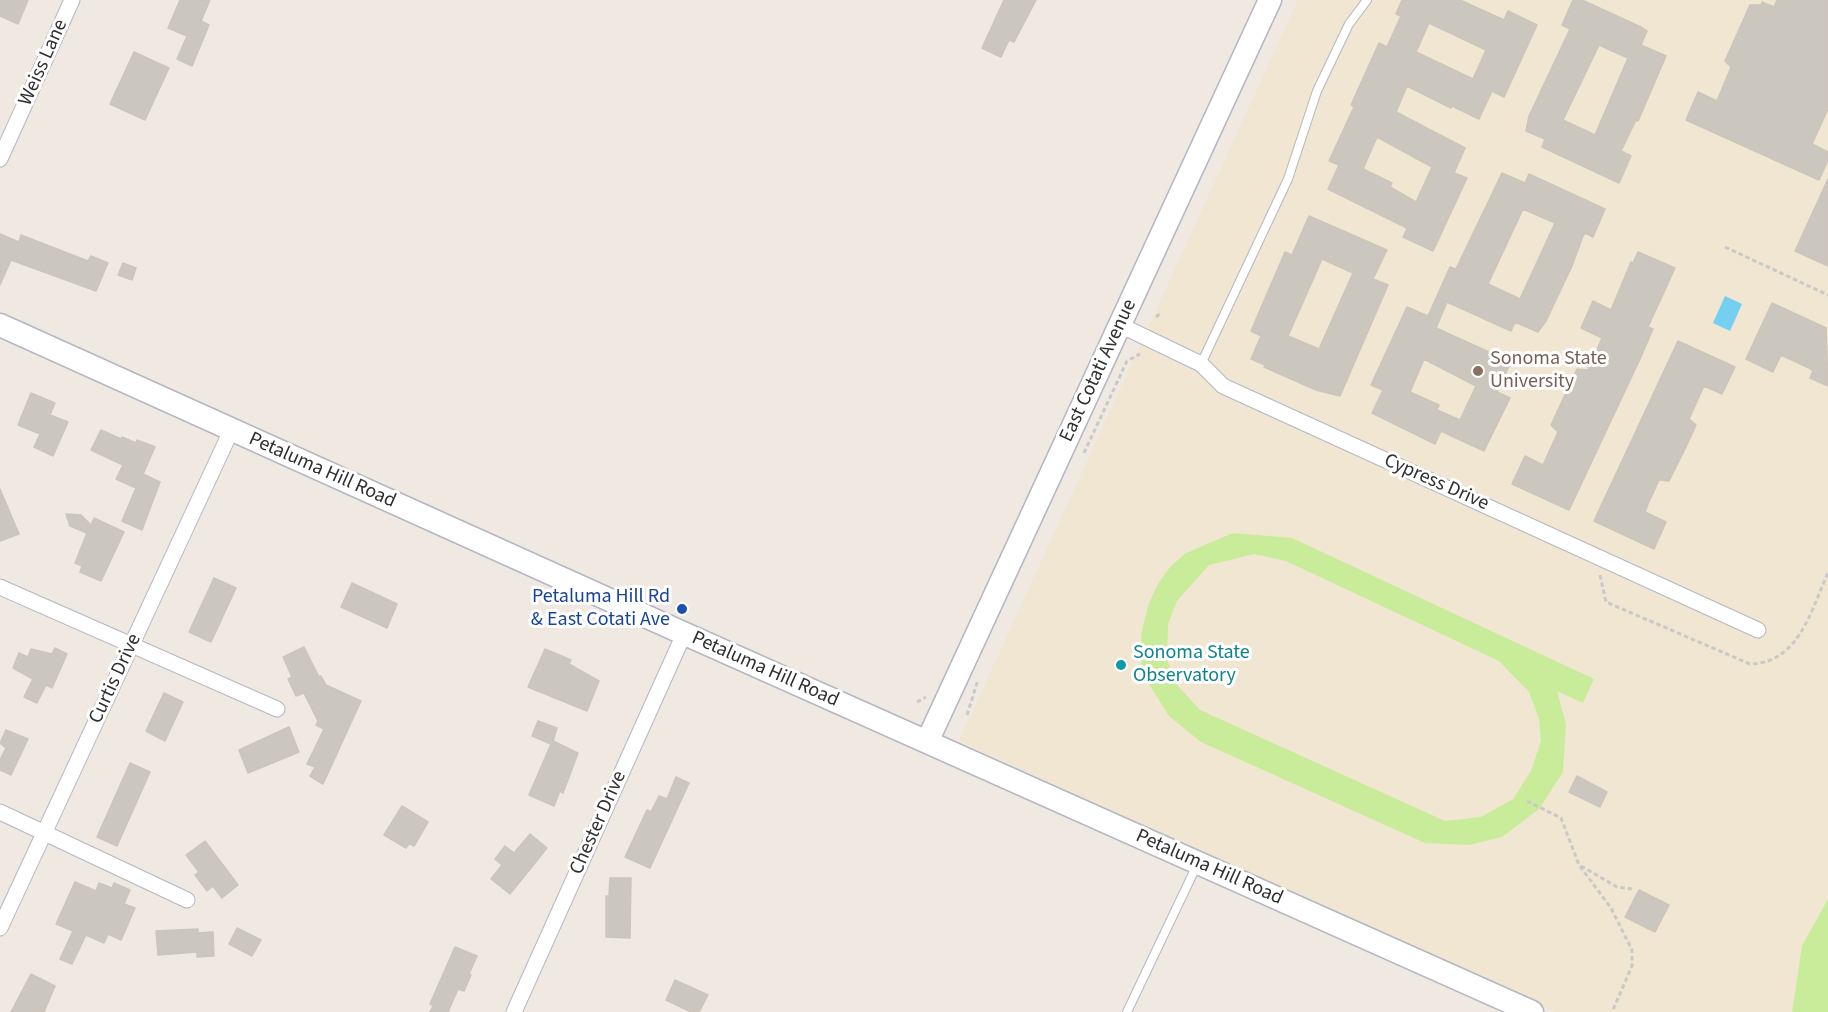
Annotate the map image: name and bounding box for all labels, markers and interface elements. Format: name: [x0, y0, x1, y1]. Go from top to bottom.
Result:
street label: Weiss Lane: [14, 16, 74, 110]
street label: East Cotati Avenue: [1055, 296, 1143, 446]
place label: Sonoma State University: [1490, 348, 1607, 395]
marker: Sonoma State University: [1471, 364, 1485, 378]
street label: Petaluma Hill Road: [245, 428, 399, 514]
street label: Cypress Drive: [1380, 449, 1492, 517]
place label: Petaluma Hill Rd & East Cotati Ave: [531, 586, 670, 633]
marker: Petaluma Hill Rd & East Cotati Ave: [675, 602, 689, 616]
street label: Petaluma Hill Road: [688, 627, 842, 713]
street label: Curtis Drive: [85, 630, 147, 728]
place label: Sonoma State Observatory: [1133, 642, 1250, 689]
marker: Sonoma State Observatory: [1114, 658, 1128, 672]
street label: Chester Drive: [565, 767, 633, 879]
street label: Petaluma Hill Road: [1132, 825, 1286, 911]

